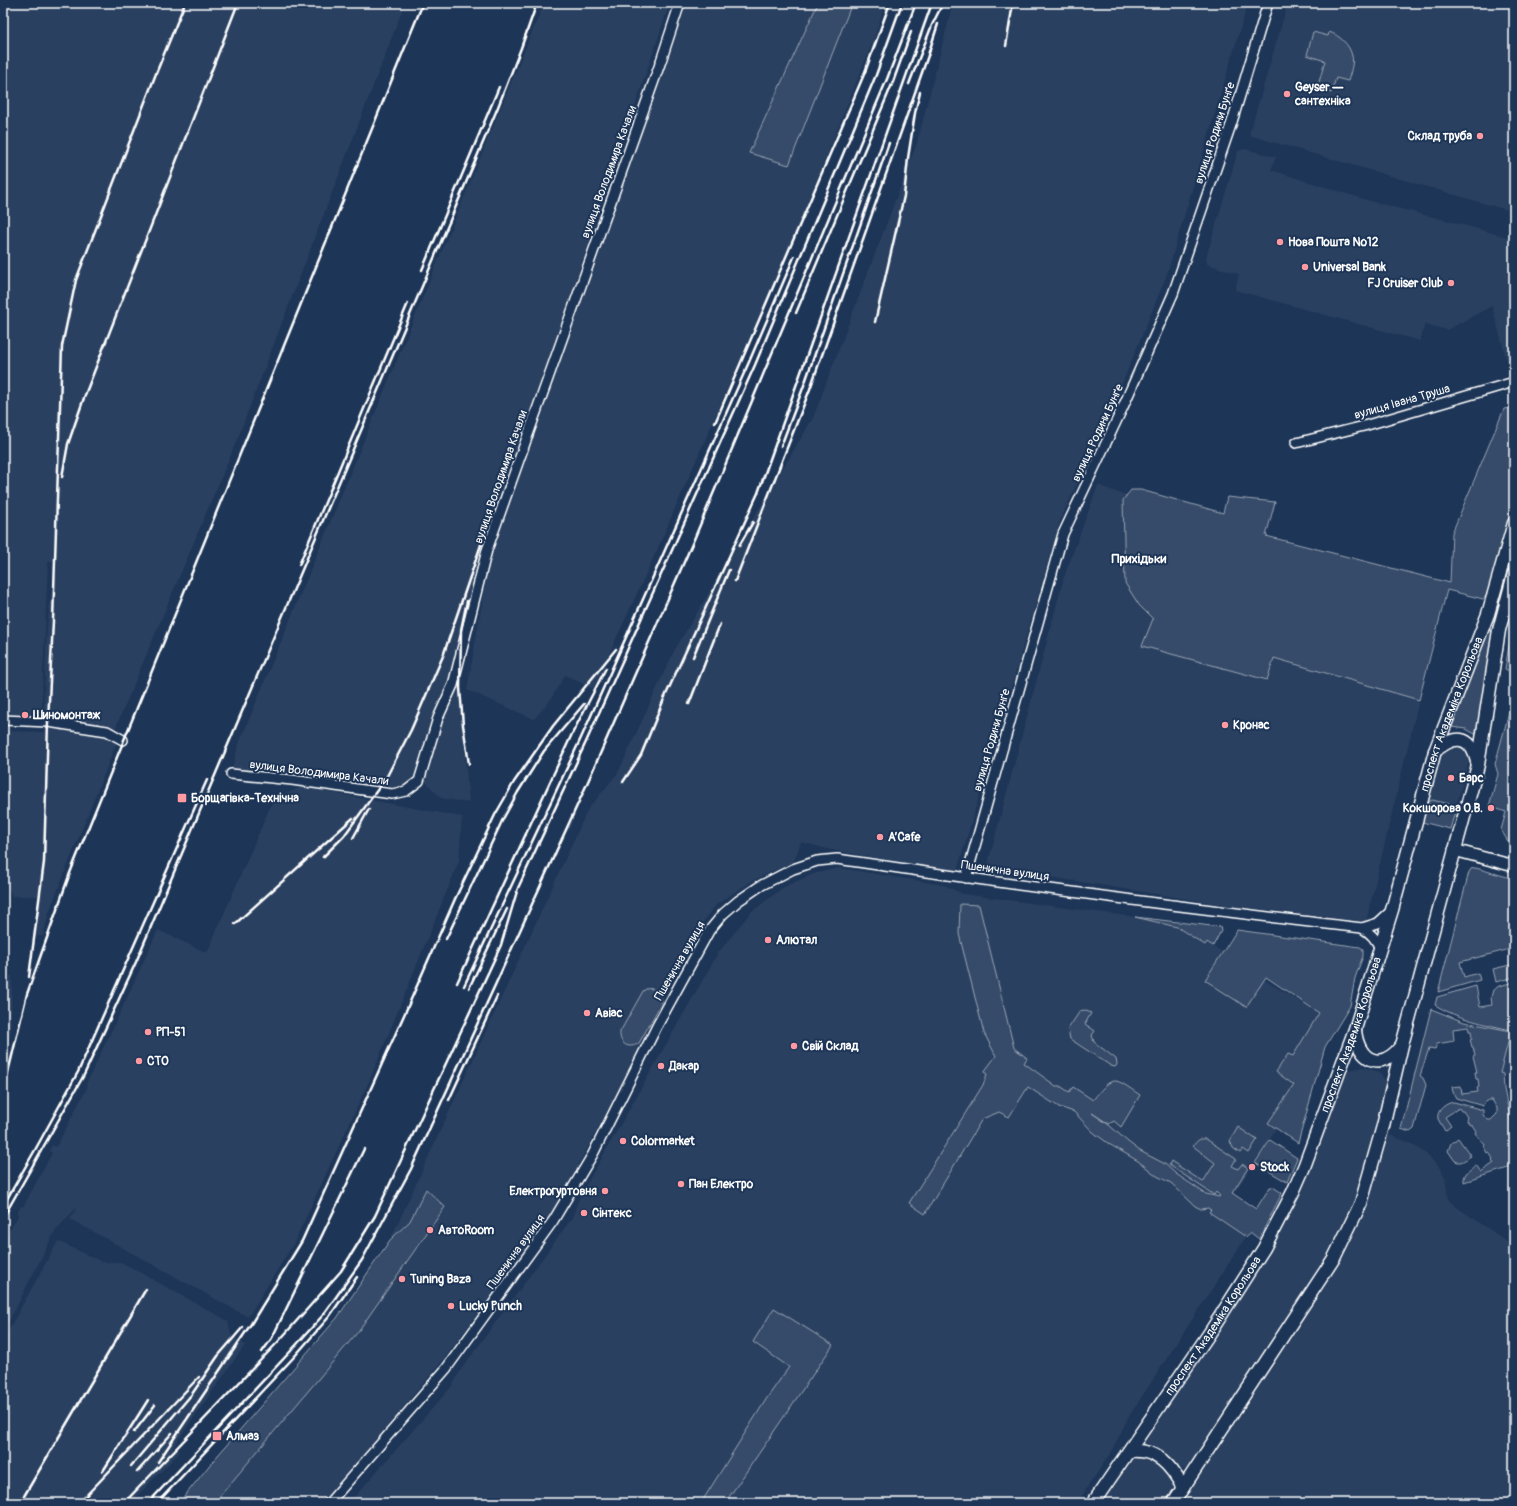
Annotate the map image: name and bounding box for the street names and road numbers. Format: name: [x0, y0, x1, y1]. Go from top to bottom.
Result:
street label: вулиця Родини Бунґе: [1191, 80, 1239, 186]
street label: вулиця Володимира Качали: [578, 103, 640, 240]
street label: вулиця Івана Труша: [1352, 381, 1452, 423]
street label: вулиця Родини Бунґе: [1069, 382, 1127, 484]
street label: вулиця Володимира Качали: [471, 408, 531, 546]
street label: проспект Академіка Корольова: [1417, 634, 1486, 793]
street label: вулиця Родини Бунґе: [970, 687, 1014, 793]
street label: вулиця Володимира Качали: [249, 757, 390, 789]
street label: Пшенична вулиця: [960, 857, 1050, 885]
street label: Пшенична вулиця: [651, 918, 709, 1003]
street label: проспект Академіка Корольова: [1317, 955, 1385, 1115]
street label: Пшенична вулиця: [484, 1211, 548, 1292]
street label: проспект Академіка Корольова: [1162, 1253, 1264, 1398]

